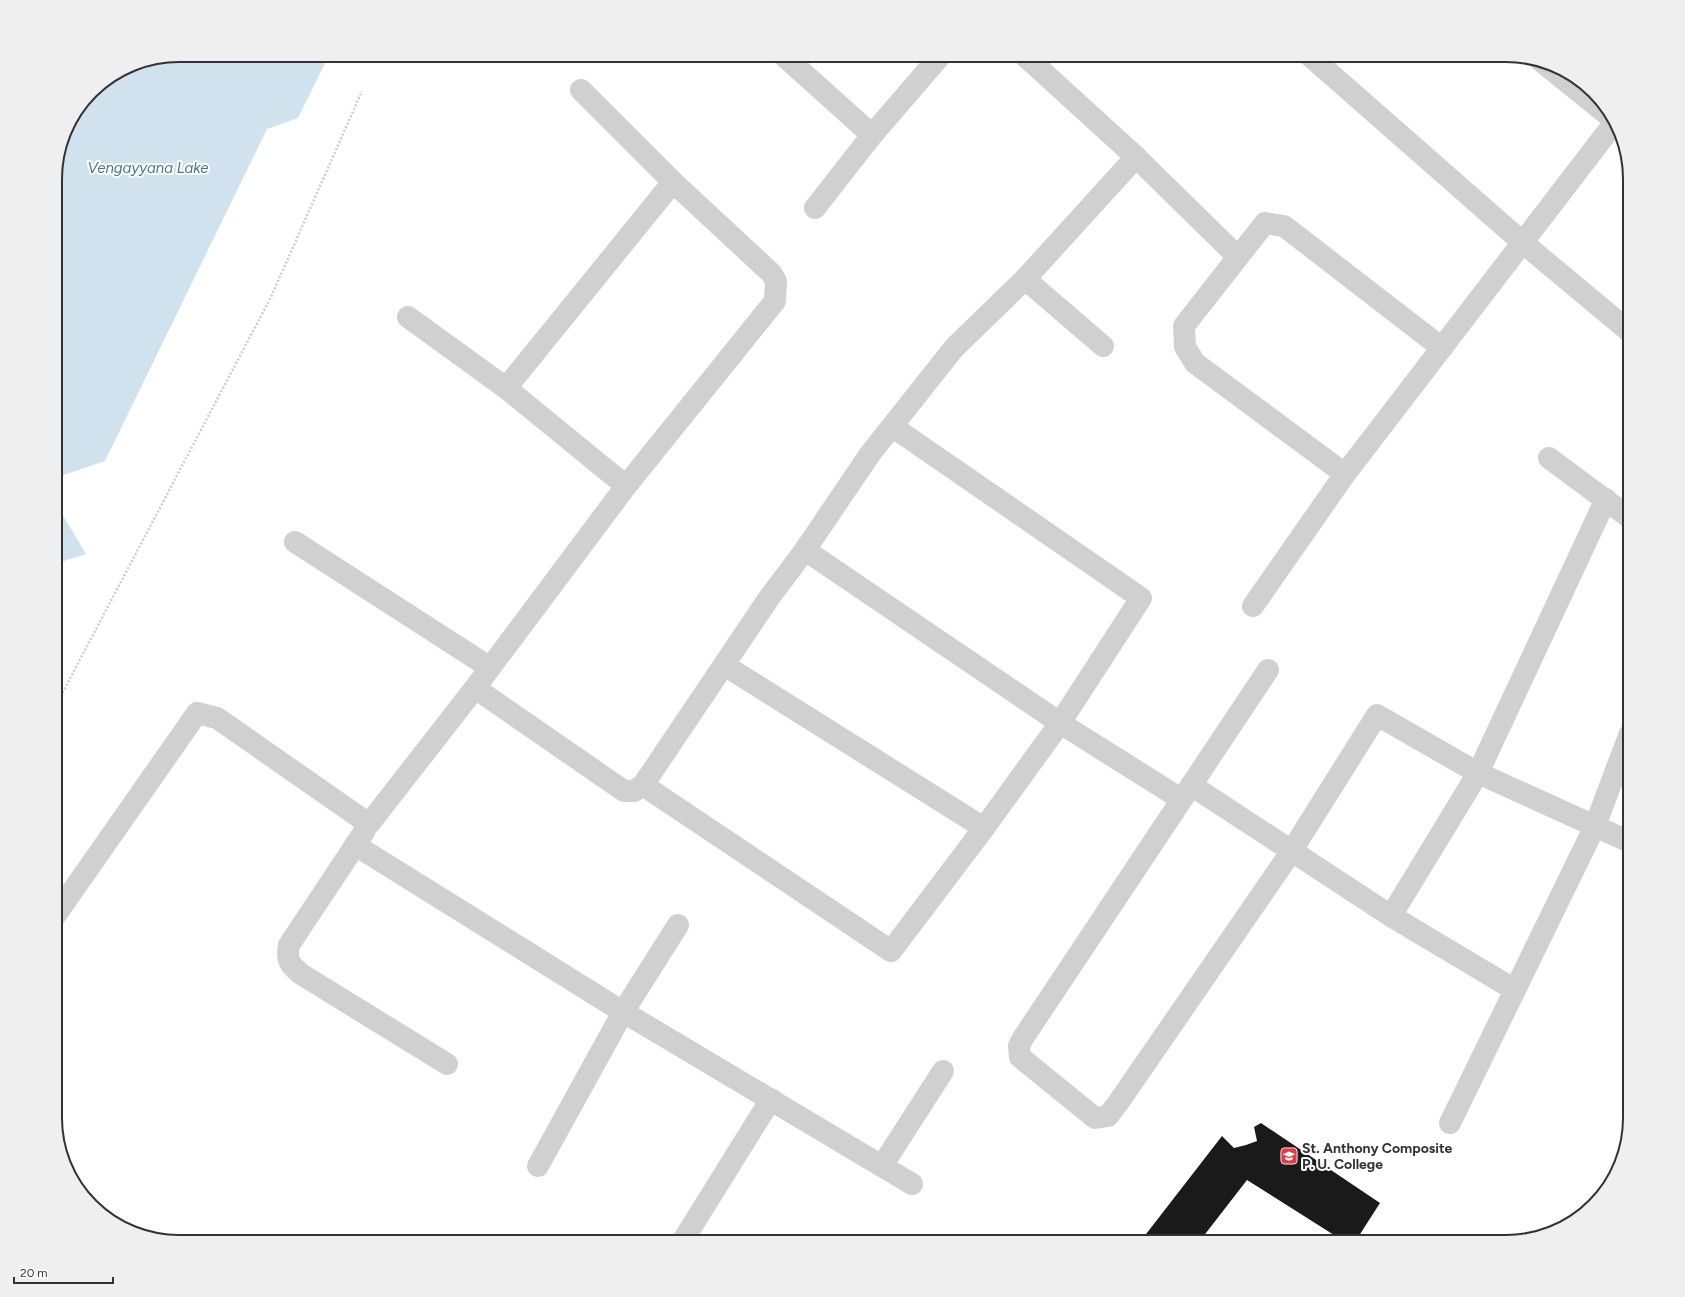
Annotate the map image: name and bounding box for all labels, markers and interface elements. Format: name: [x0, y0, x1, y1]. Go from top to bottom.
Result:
water label: Vengayyana Lake: [87, 159, 209, 177]
place label: St. Anthony Composite P. U. College: [1302, 1140, 1453, 1173]
school or university icon: St. Anthony Composite P. U. College: [1279, 1146, 1299, 1166]
scale bar: [14, 1259, 113, 1285]
text: 20 m: [20, 1266, 48, 1280]

